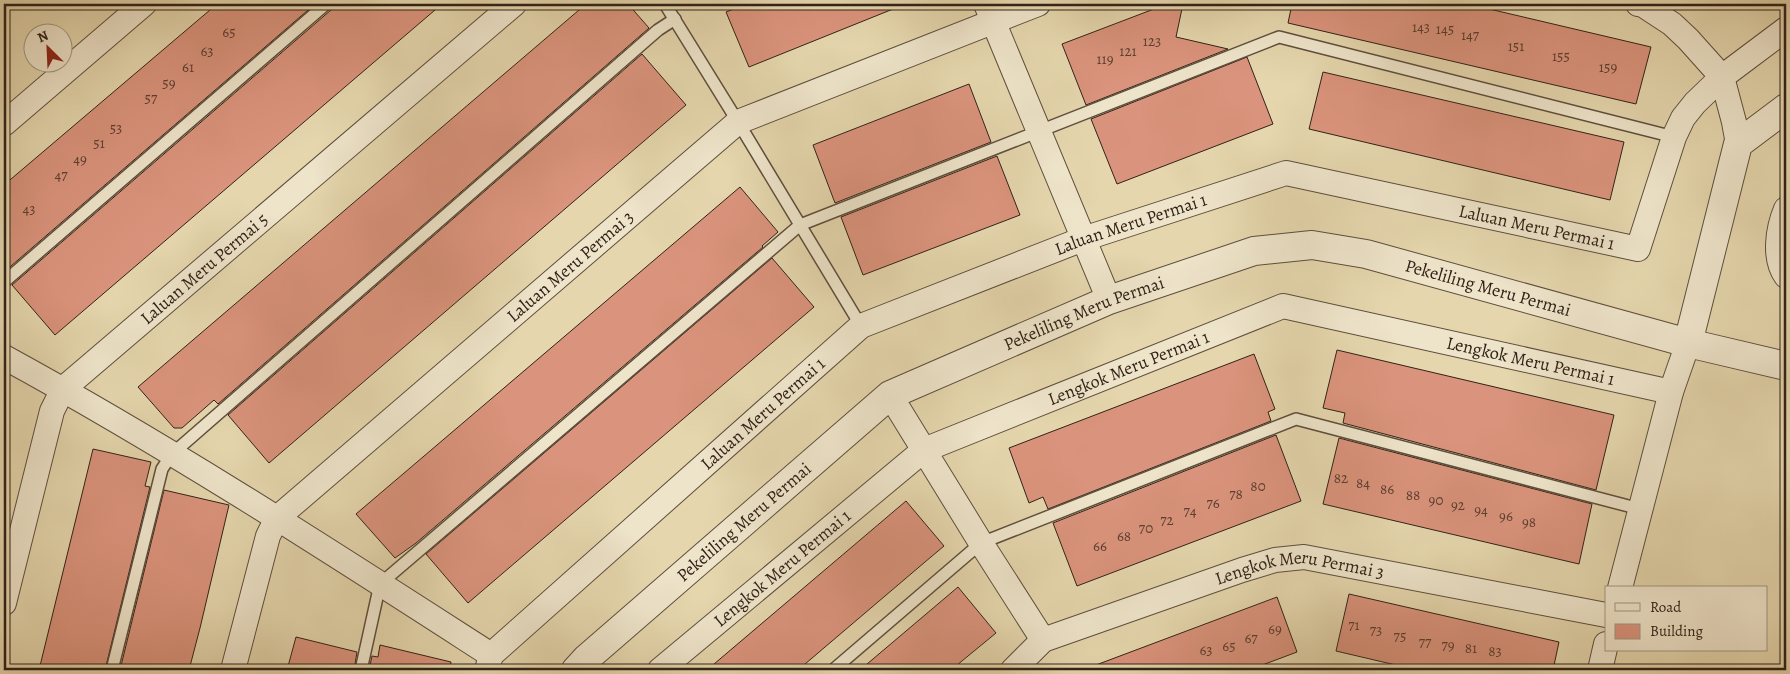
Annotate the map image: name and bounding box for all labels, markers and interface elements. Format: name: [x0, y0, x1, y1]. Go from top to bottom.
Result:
house number: 143: [1412, 17, 1430, 37]
house number: 145: [1436, 19, 1454, 39]
north arrow: [22, 22, 72, 72]
house number: 65: [222, 22, 236, 42]
house number: 147: [1461, 25, 1480, 45]
text: N: [34, 26, 51, 47]
house number: 123: [1143, 31, 1161, 51]
house number: 151: [1508, 36, 1524, 56]
house number: 63: [200, 41, 214, 61]
house number: 121: [1119, 41, 1137, 61]
house number: 155: [1552, 46, 1570, 66]
house number: 119: [1096, 49, 1114, 69]
house number: 61: [182, 57, 194, 77]
house number: 159: [1599, 57, 1617, 77]
house number: 59: [162, 73, 176, 93]
house number: 57: [145, 88, 158, 108]
house number: 53: [110, 118, 122, 138]
house number: 51: [93, 133, 105, 153]
house number: 49: [73, 149, 87, 169]
house number: 47: [54, 165, 68, 185]
street label: Laluan Meru Permai 1: [1051, 188, 1210, 261]
house number: 43: [22, 199, 36, 219]
street label: Laluan Meru Permai 1: [1456, 199, 1617, 256]
street label: Laluan Meru Permai 3: [501, 205, 639, 328]
street label: Laluan Meru Permai 5: [135, 207, 273, 330]
street label: Pekeliling Meru Permai: [1402, 253, 1574, 322]
street label: Pekeliling Meru Permai: [1000, 270, 1167, 356]
street label: Lengkok Meru Permai 1: [1044, 325, 1213, 411]
street label: Lengkok Meru Permai 1: [1444, 331, 1617, 391]
street label: Laluan Meru Permai 1: [695, 352, 830, 475]
street label: Pekeliling Meru Permai: [671, 457, 816, 587]
house number: 82: [1334, 468, 1348, 488]
house number: 84: [1356, 473, 1370, 493]
house number: 80: [1250, 476, 1266, 496]
house number: 86: [1380, 479, 1394, 499]
house number: 78: [1229, 484, 1243, 504]
house number: 88: [1406, 485, 1420, 505]
house number: 90: [1429, 490, 1443, 510]
house number: 76: [1206, 493, 1220, 513]
house number: 92: [1451, 495, 1465, 515]
house number: 94: [1474, 500, 1488, 520]
house number: 74: [1183, 501, 1197, 521]
street label: Lengkok Meru Permai 1: [709, 504, 856, 632]
house number: 96: [1499, 506, 1513, 526]
house number: 72: [1160, 510, 1174, 530]
house number: 98: [1522, 512, 1536, 532]
house number: 70: [1139, 518, 1153, 538]
house number: 68: [1117, 526, 1131, 546]
house number: 66: [1093, 536, 1107, 556]
street label: Lengkok Meru Permai 3: [1212, 545, 1386, 591]
legend: [1605, 586, 1768, 652]
text: Road: [1650, 597, 1682, 617]
house number: 71: [1348, 615, 1360, 635]
house number: 69: [1268, 619, 1282, 639]
house number: 73: [1370, 620, 1382, 640]
text: Building: [1650, 621, 1703, 641]
house number: 75: [1394, 626, 1406, 646]
house number: 67: [1244, 628, 1258, 648]
house number: 77: [1419, 632, 1432, 652]
house number: 79: [1441, 635, 1455, 655]
house number: 65: [1222, 636, 1236, 656]
house number: 81: [1465, 638, 1477, 658]
house number: 63: [1199, 640, 1213, 660]
house number: 83: [1488, 641, 1502, 661]

